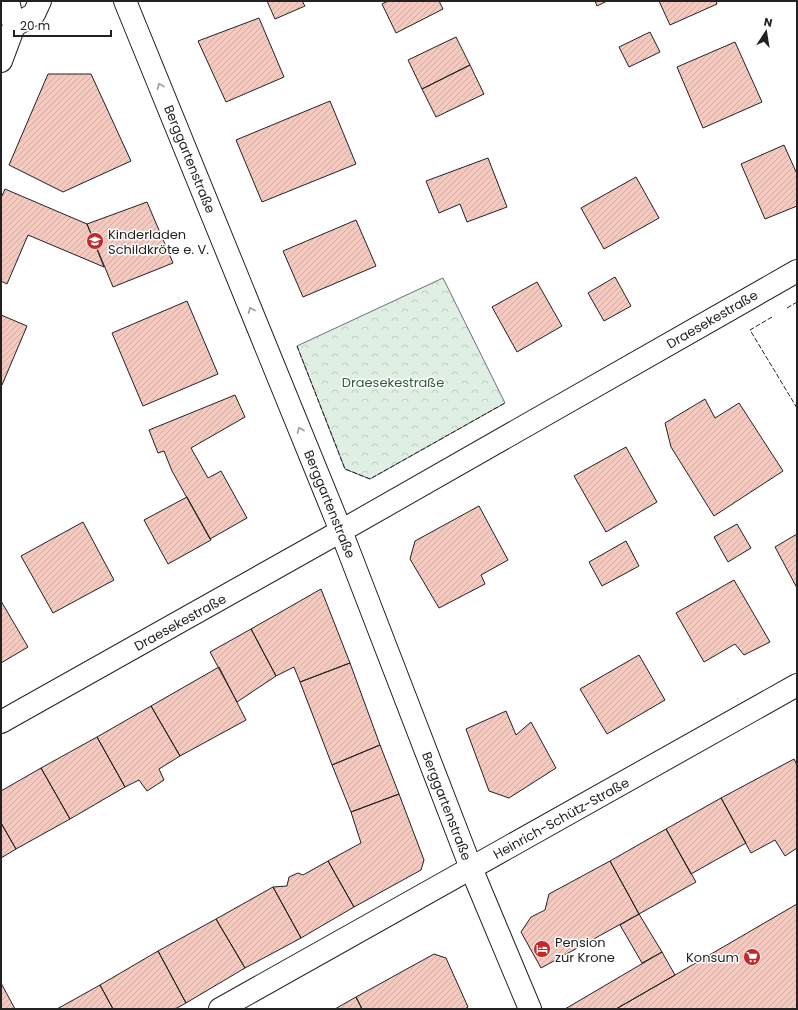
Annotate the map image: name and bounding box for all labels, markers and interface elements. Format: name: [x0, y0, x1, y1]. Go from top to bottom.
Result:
scale bar: [14, 12, 111, 38]
north arrow: [746, 12, 786, 52]
text: N: [762, 14, 774, 31]
text: 20 m: [20, 17, 50, 34]
one-way arrow: [156, 83, 164, 90]
street label: Berggartenstraße: [159, 102, 220, 216]
place label: Kinderladen Schildkröte e. V.: [108, 225, 209, 259]
school or university icon: Kinderladen Schildkröte e. V.: [85, 231, 105, 251]
street label: Draesekestraße: [663, 286, 761, 353]
one-way arrow: [248, 307, 256, 314]
park label: Draesekestraße: [342, 373, 444, 392]
one-way arrow: [297, 427, 305, 434]
street label: Berggartenstraße: [299, 447, 360, 561]
street label: Draesekestraße: [131, 589, 230, 656]
street label: Berggartenstraße: [417, 749, 476, 863]
street label: Heinrich-Schütz-Straße: [490, 773, 633, 864]
place label: Pension zur Krone: [555, 933, 615, 967]
hotel icon: Pension zur Krone: [532, 939, 552, 959]
supermarket icon: Konsum: [742, 947, 762, 967]
place label: Konsum: [686, 948, 739, 967]

